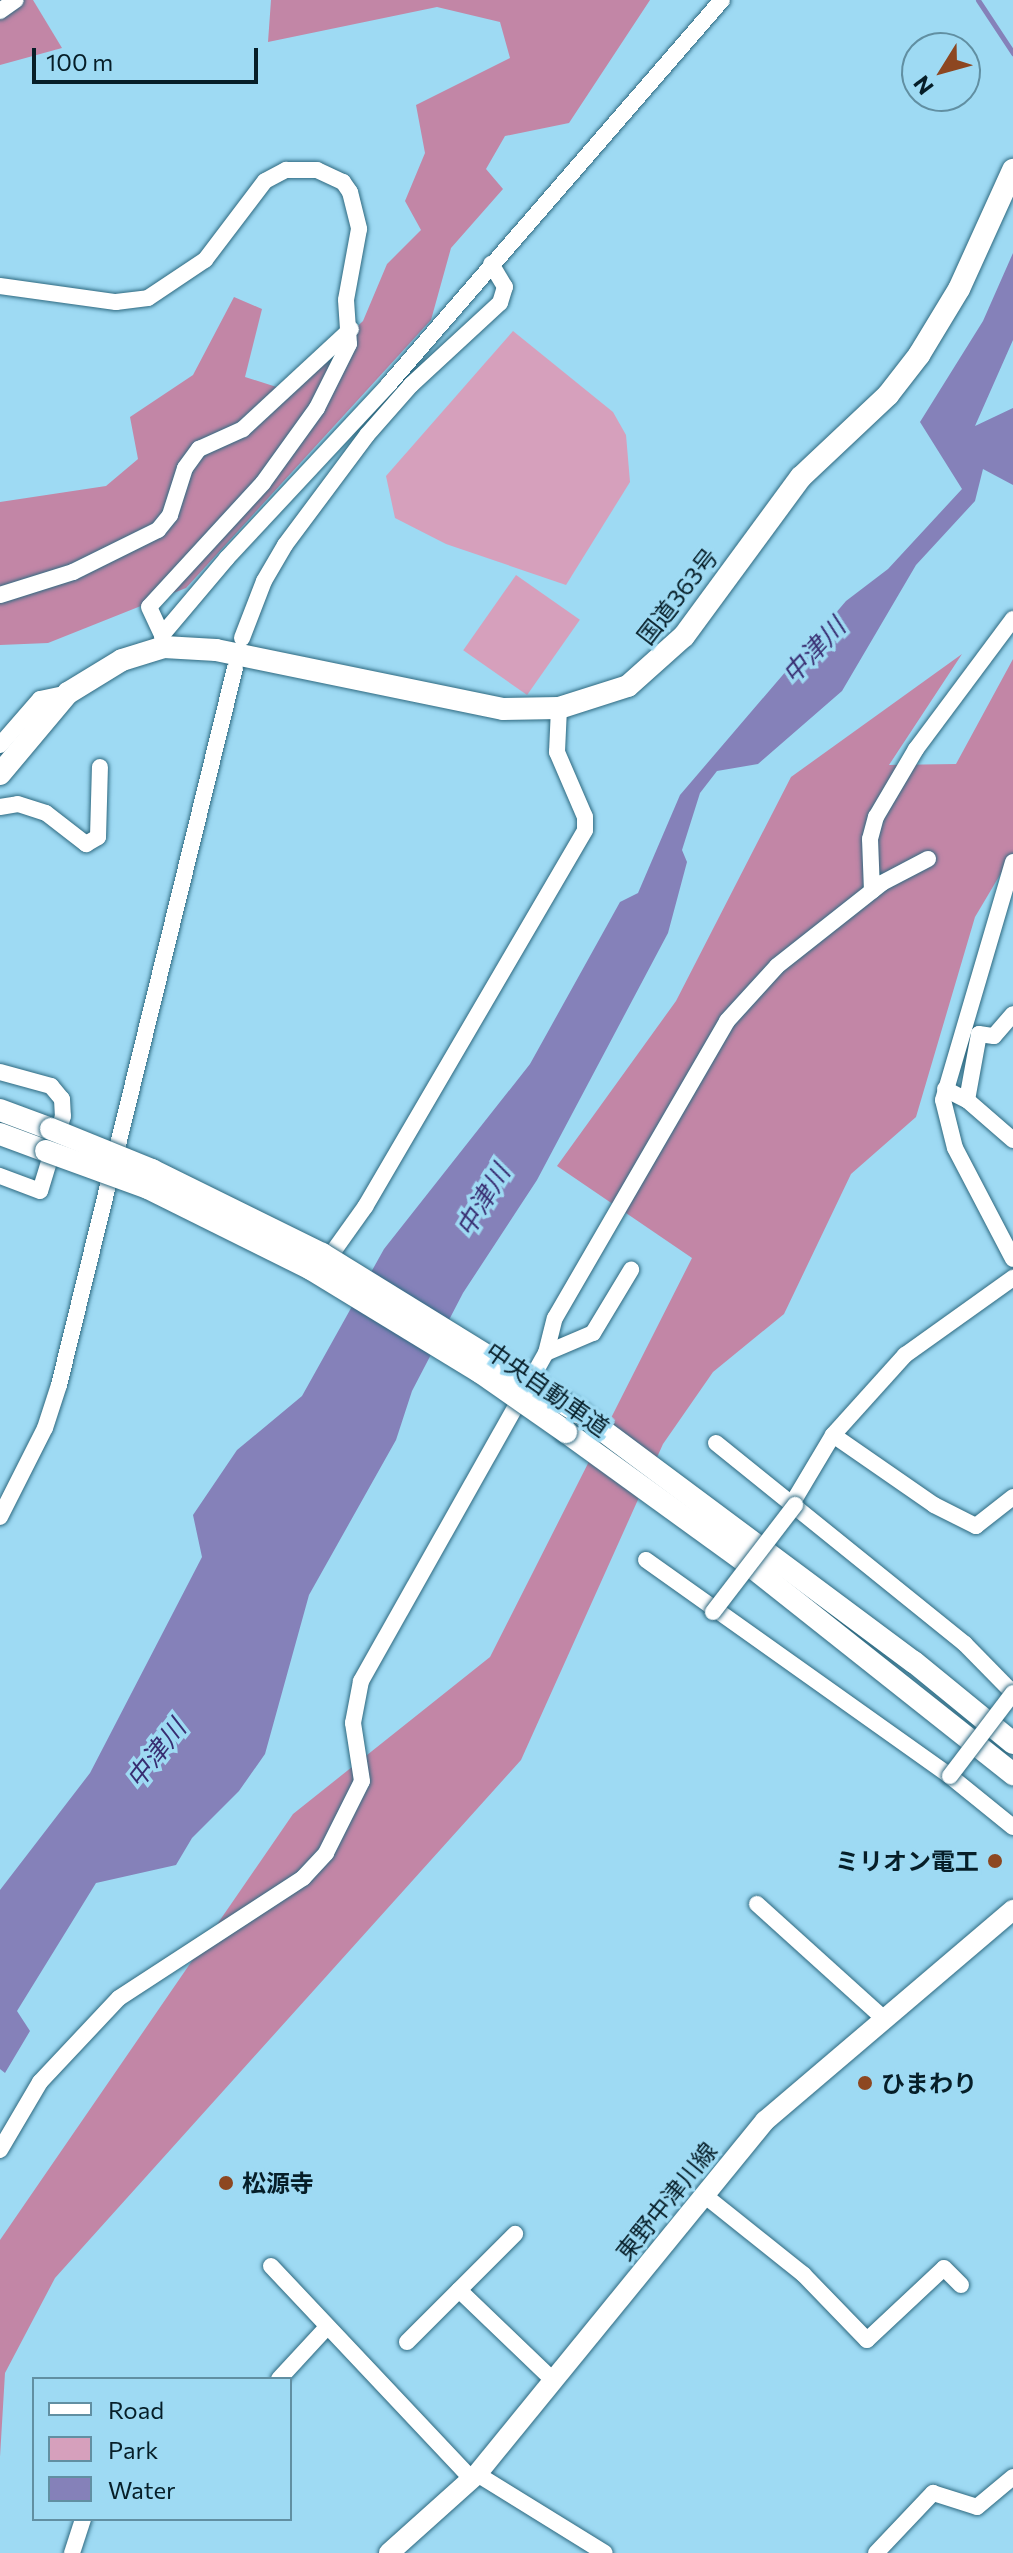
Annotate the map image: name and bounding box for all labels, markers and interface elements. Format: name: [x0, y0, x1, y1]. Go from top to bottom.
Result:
scale bar: [36, 32, 262, 82]
north arrow: [901, 32, 981, 112]
text: 100 m: [46, 47, 113, 76]
text: N: [907, 71, 939, 100]
street label: 国道363号: [631, 542, 723, 650]
water label: 中津川: [775, 611, 851, 689]
water label: 中津川: [449, 1159, 515, 1241]
street label: 中央自動車道: [481, 1336, 615, 1442]
water label: 中津川: [119, 1713, 191, 1793]
place label: ミリオン電工: [835, 1847, 979, 1875]
marker: ミリオン電工: [986, 1852, 1004, 1870]
place label: ひまわり: [881, 2069, 977, 2097]
marker: ひまわり: [856, 2074, 874, 2092]
street label: 東野中津川線: [609, 2136, 723, 2266]
place label: 松源寺: [242, 2169, 314, 2197]
marker: 松源寺: [217, 2174, 235, 2192]
legend: [32, 2377, 292, 2521]
text: Road: [108, 2395, 164, 2424]
text: Park: [108, 2435, 158, 2464]
text: Water: [108, 2475, 176, 2504]

